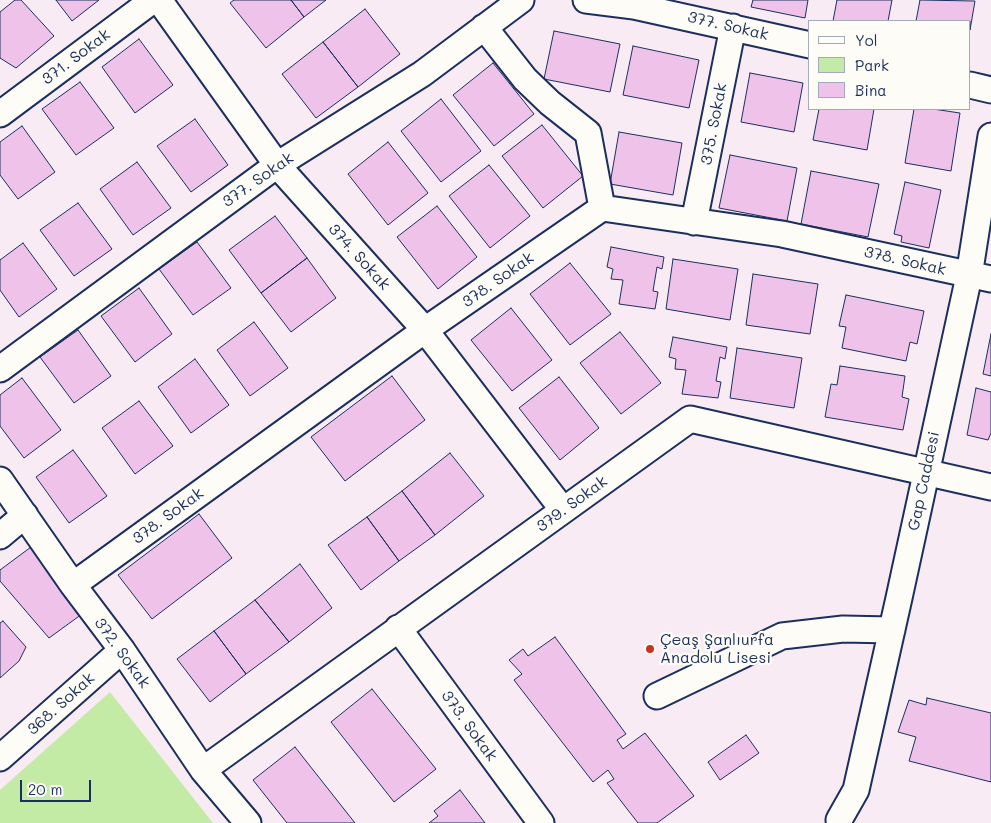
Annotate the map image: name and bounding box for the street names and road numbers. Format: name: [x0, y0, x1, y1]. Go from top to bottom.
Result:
street label: 377. Sokak: [686, 7, 770, 45]
street label: 371. Sokak: [38, 25, 114, 89]
street label: 375. Sokak: [697, 81, 731, 167]
street label: 377. Sokak: [219, 148, 297, 212]
street label: 374. Sokak: [324, 220, 394, 294]
street label: 378. Sokak: [862, 242, 948, 280]
street label: 378. Sokak: [458, 248, 538, 312]
street label: Gap Caddesi: [904, 430, 944, 532]
street label: 379. Sokak: [533, 472, 611, 536]
street label: 378. Sokak: [129, 484, 207, 548]
street label: 372. Sokak: [90, 614, 154, 692]
street label: 368. Sokak: [23, 669, 99, 739]
street label: 373. Sokak: [437, 687, 501, 765]

